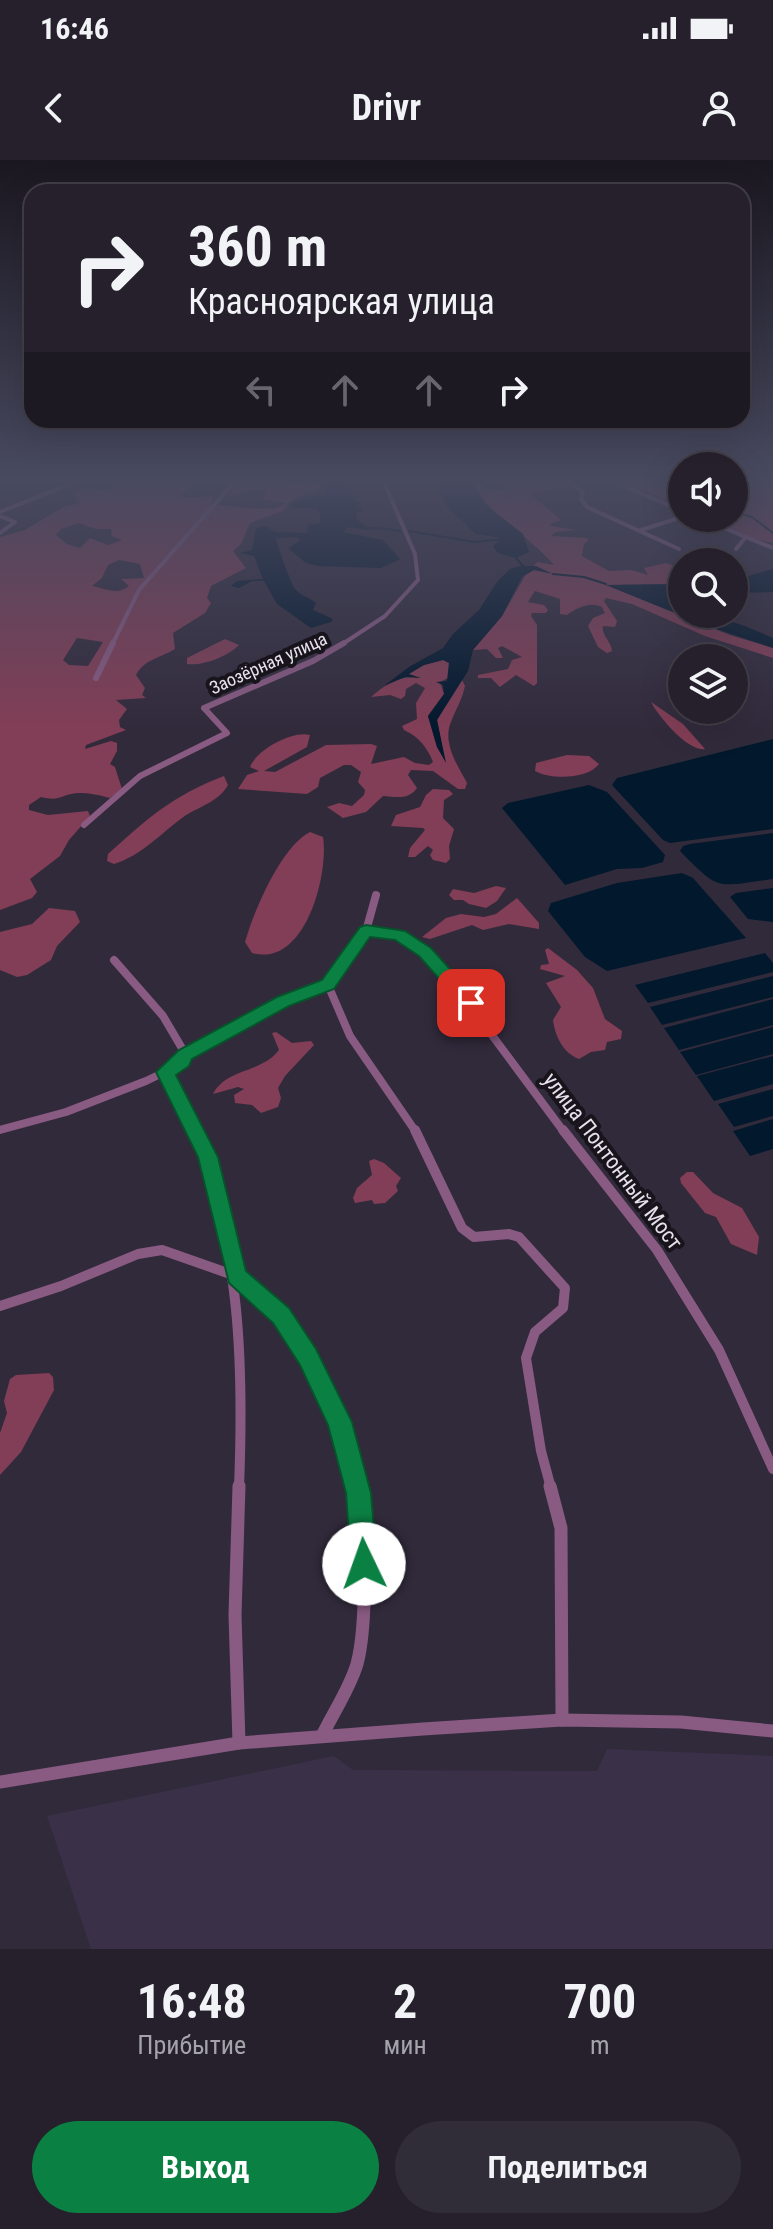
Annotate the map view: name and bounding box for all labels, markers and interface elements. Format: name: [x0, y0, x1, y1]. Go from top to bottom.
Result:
text: 16:46: [40, 11, 109, 46]
icon: back: [32, 86, 76, 130]
icon: person: [697, 86, 741, 130]
text: Drivr: [352, 87, 421, 129]
text: 360 m: [188, 214, 327, 280]
icon: right: [56, 216, 160, 320]
text: Красноярская улица: [188, 281, 495, 323]
icon: left: [239, 368, 283, 412]
icon: ahead: [323, 368, 367, 412]
icon: ahead: [407, 368, 451, 412]
icon: right: [491, 368, 535, 412]
map controls: [668, 452, 748, 724]
button: sound: [668, 452, 748, 532]
button: search: [668, 548, 748, 628]
street label: Заозёрная улица: [206, 628, 330, 698]
button: layers: [668, 644, 748, 724]
pin: [437, 969, 505, 1037]
icon: arrive: [449, 981, 493, 1025]
street label: улица Понтонный Мост: [538, 1068, 688, 1254]
position arrow: [322, 1522, 406, 1606]
text: 16:48: [137, 1973, 247, 2030]
text: 2: [393, 1973, 417, 2030]
text: 700: [563, 1973, 636, 2030]
text: Прибытие: [137, 2030, 246, 2060]
text: мин: [384, 2030, 427, 2060]
text: m: [590, 2030, 610, 2060]
button: Выход: [32, 2121, 379, 2213]
button: Поделиться: [395, 2121, 741, 2213]

